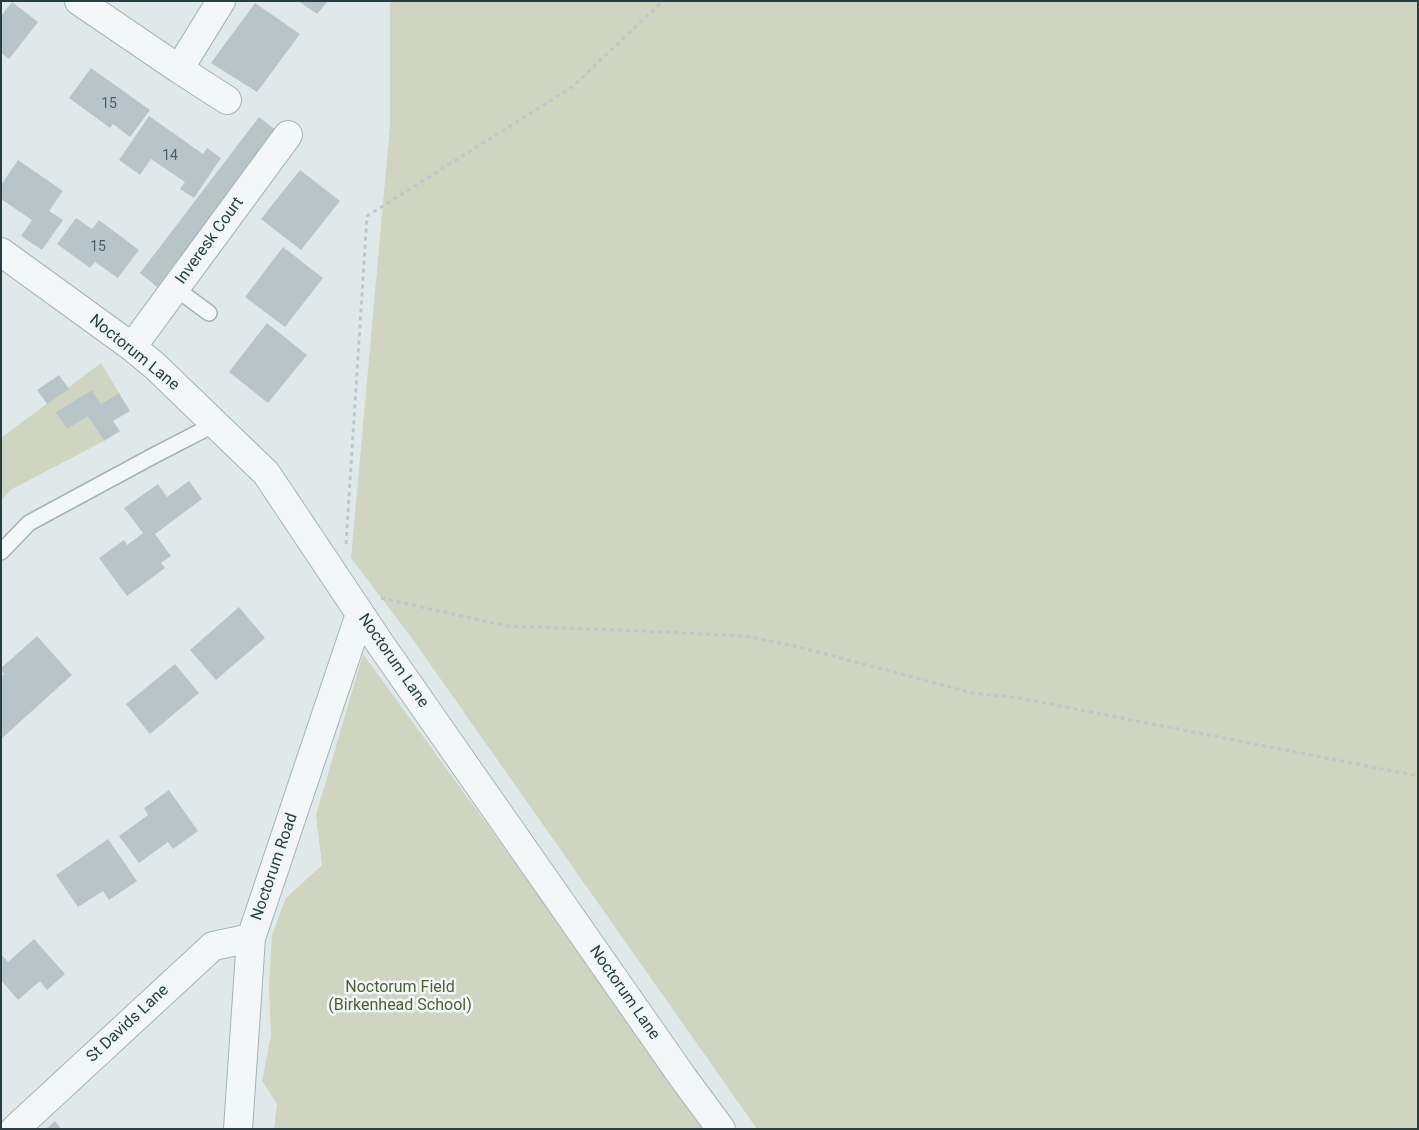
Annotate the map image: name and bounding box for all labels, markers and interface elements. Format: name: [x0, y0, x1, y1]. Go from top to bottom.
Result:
house number: 15: [101, 96, 117, 112]
house number: 14: [162, 148, 178, 164]
street label: Inveresk Court: [172, 194, 248, 288]
house number: 15: [90, 239, 106, 255]
street label: Noctorum Lane: [85, 311, 183, 395]
street label: Noctorum Lane: [354, 610, 432, 712]
street label: Noctorum Road: [248, 811, 302, 923]
street label: Noctorum Lane: [585, 942, 663, 1044]
park label: Noctorum Field (Birkenhead School): [328, 978, 472, 1016]
street label: St Davids Lane: [83, 981, 173, 1067]

